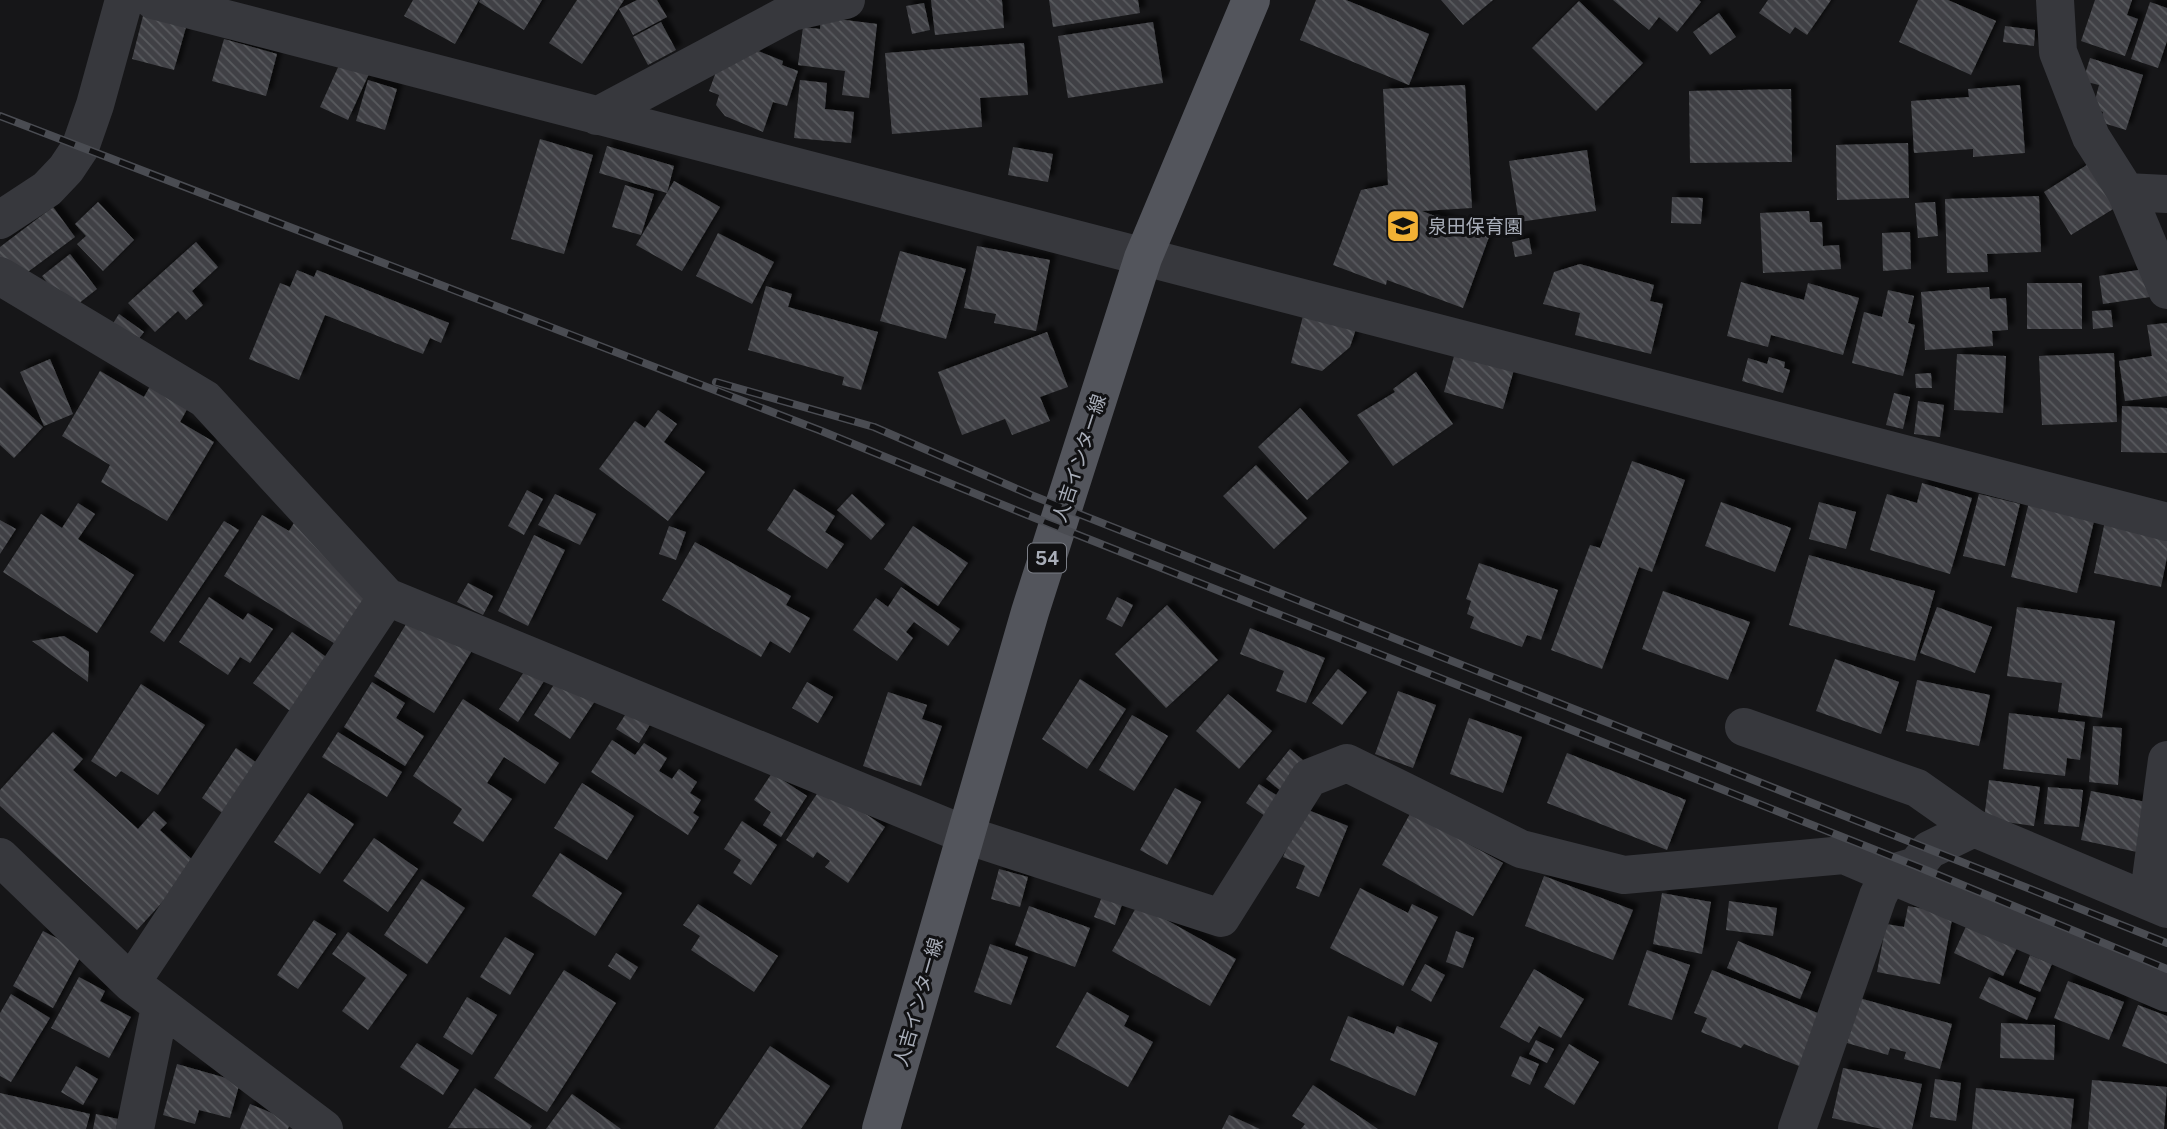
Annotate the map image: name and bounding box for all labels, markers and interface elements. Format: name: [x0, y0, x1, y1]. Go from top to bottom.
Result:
school or university icon: 泉田保育園: [1384, 207, 1422, 245]
place label: 泉田保育園: [1428, 215, 1523, 237]
street label: 人吉インター線: [1048, 391, 1110, 525]
road number: 54: [1028, 544, 1066, 572]
street label: 人吉インター線: [889, 935, 947, 1069]

